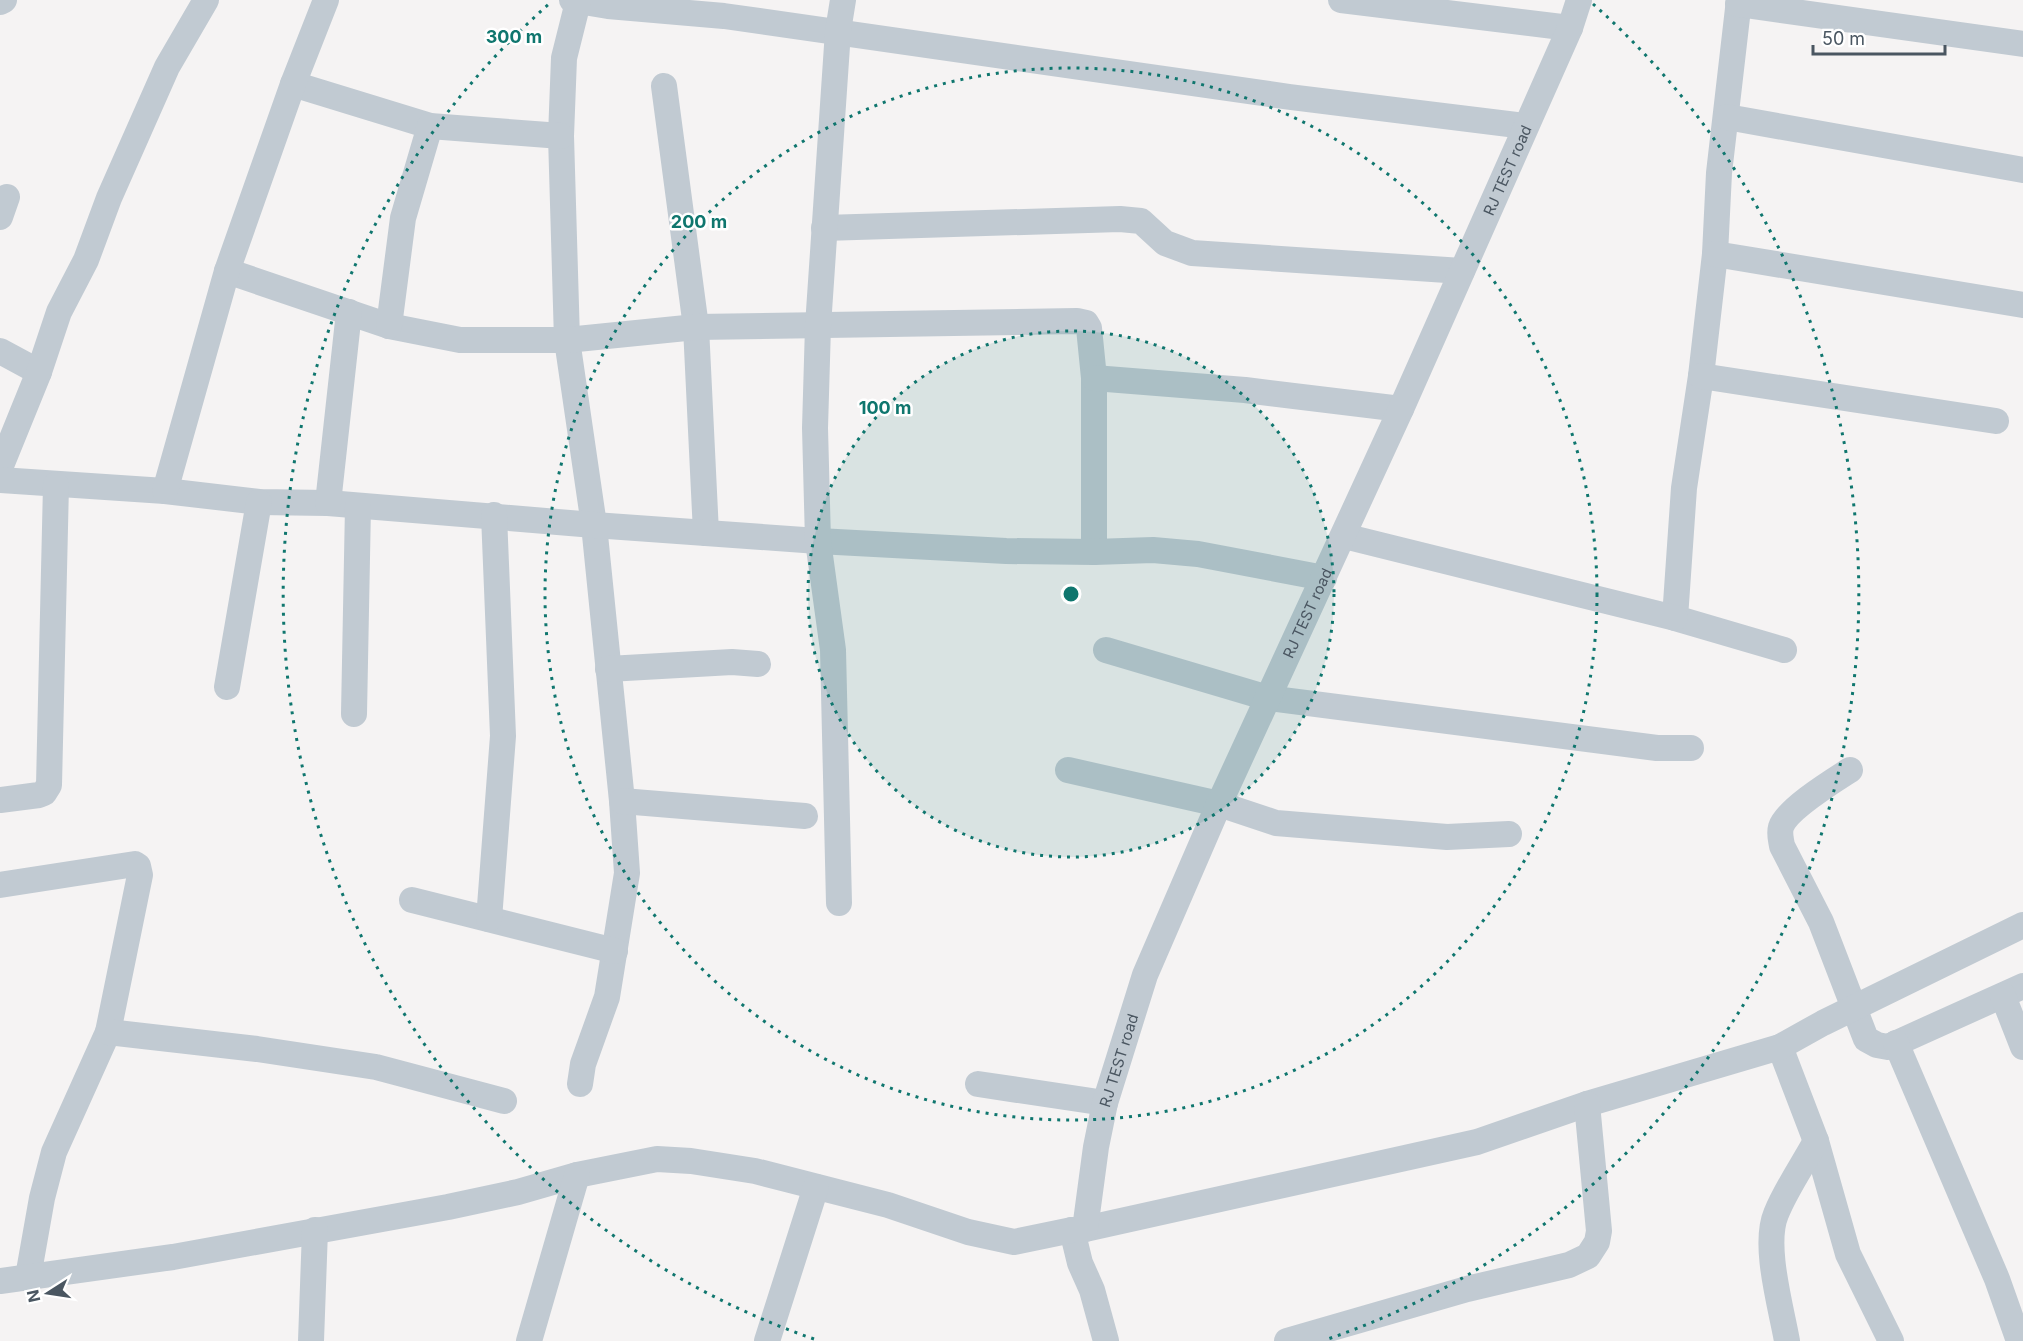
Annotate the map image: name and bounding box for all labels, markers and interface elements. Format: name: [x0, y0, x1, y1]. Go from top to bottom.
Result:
scale bar: [1813, 18, 1945, 56]
text: 300 m: [486, 26, 542, 47]
text: 50 m: [1822, 28, 1865, 49]
street label: RJ TEST road: [1479, 122, 1535, 218]
text: 200 m: [671, 211, 727, 232]
text: 100 m: [859, 397, 911, 418]
street label: RJ TEST road: [1278, 565, 1336, 661]
centre of rings: [1061, 584, 1081, 604]
street label: RJ TEST road: [1095, 1011, 1142, 1109]
north arrow: [18, 1263, 78, 1323]
text: N: [22, 1288, 44, 1304]

